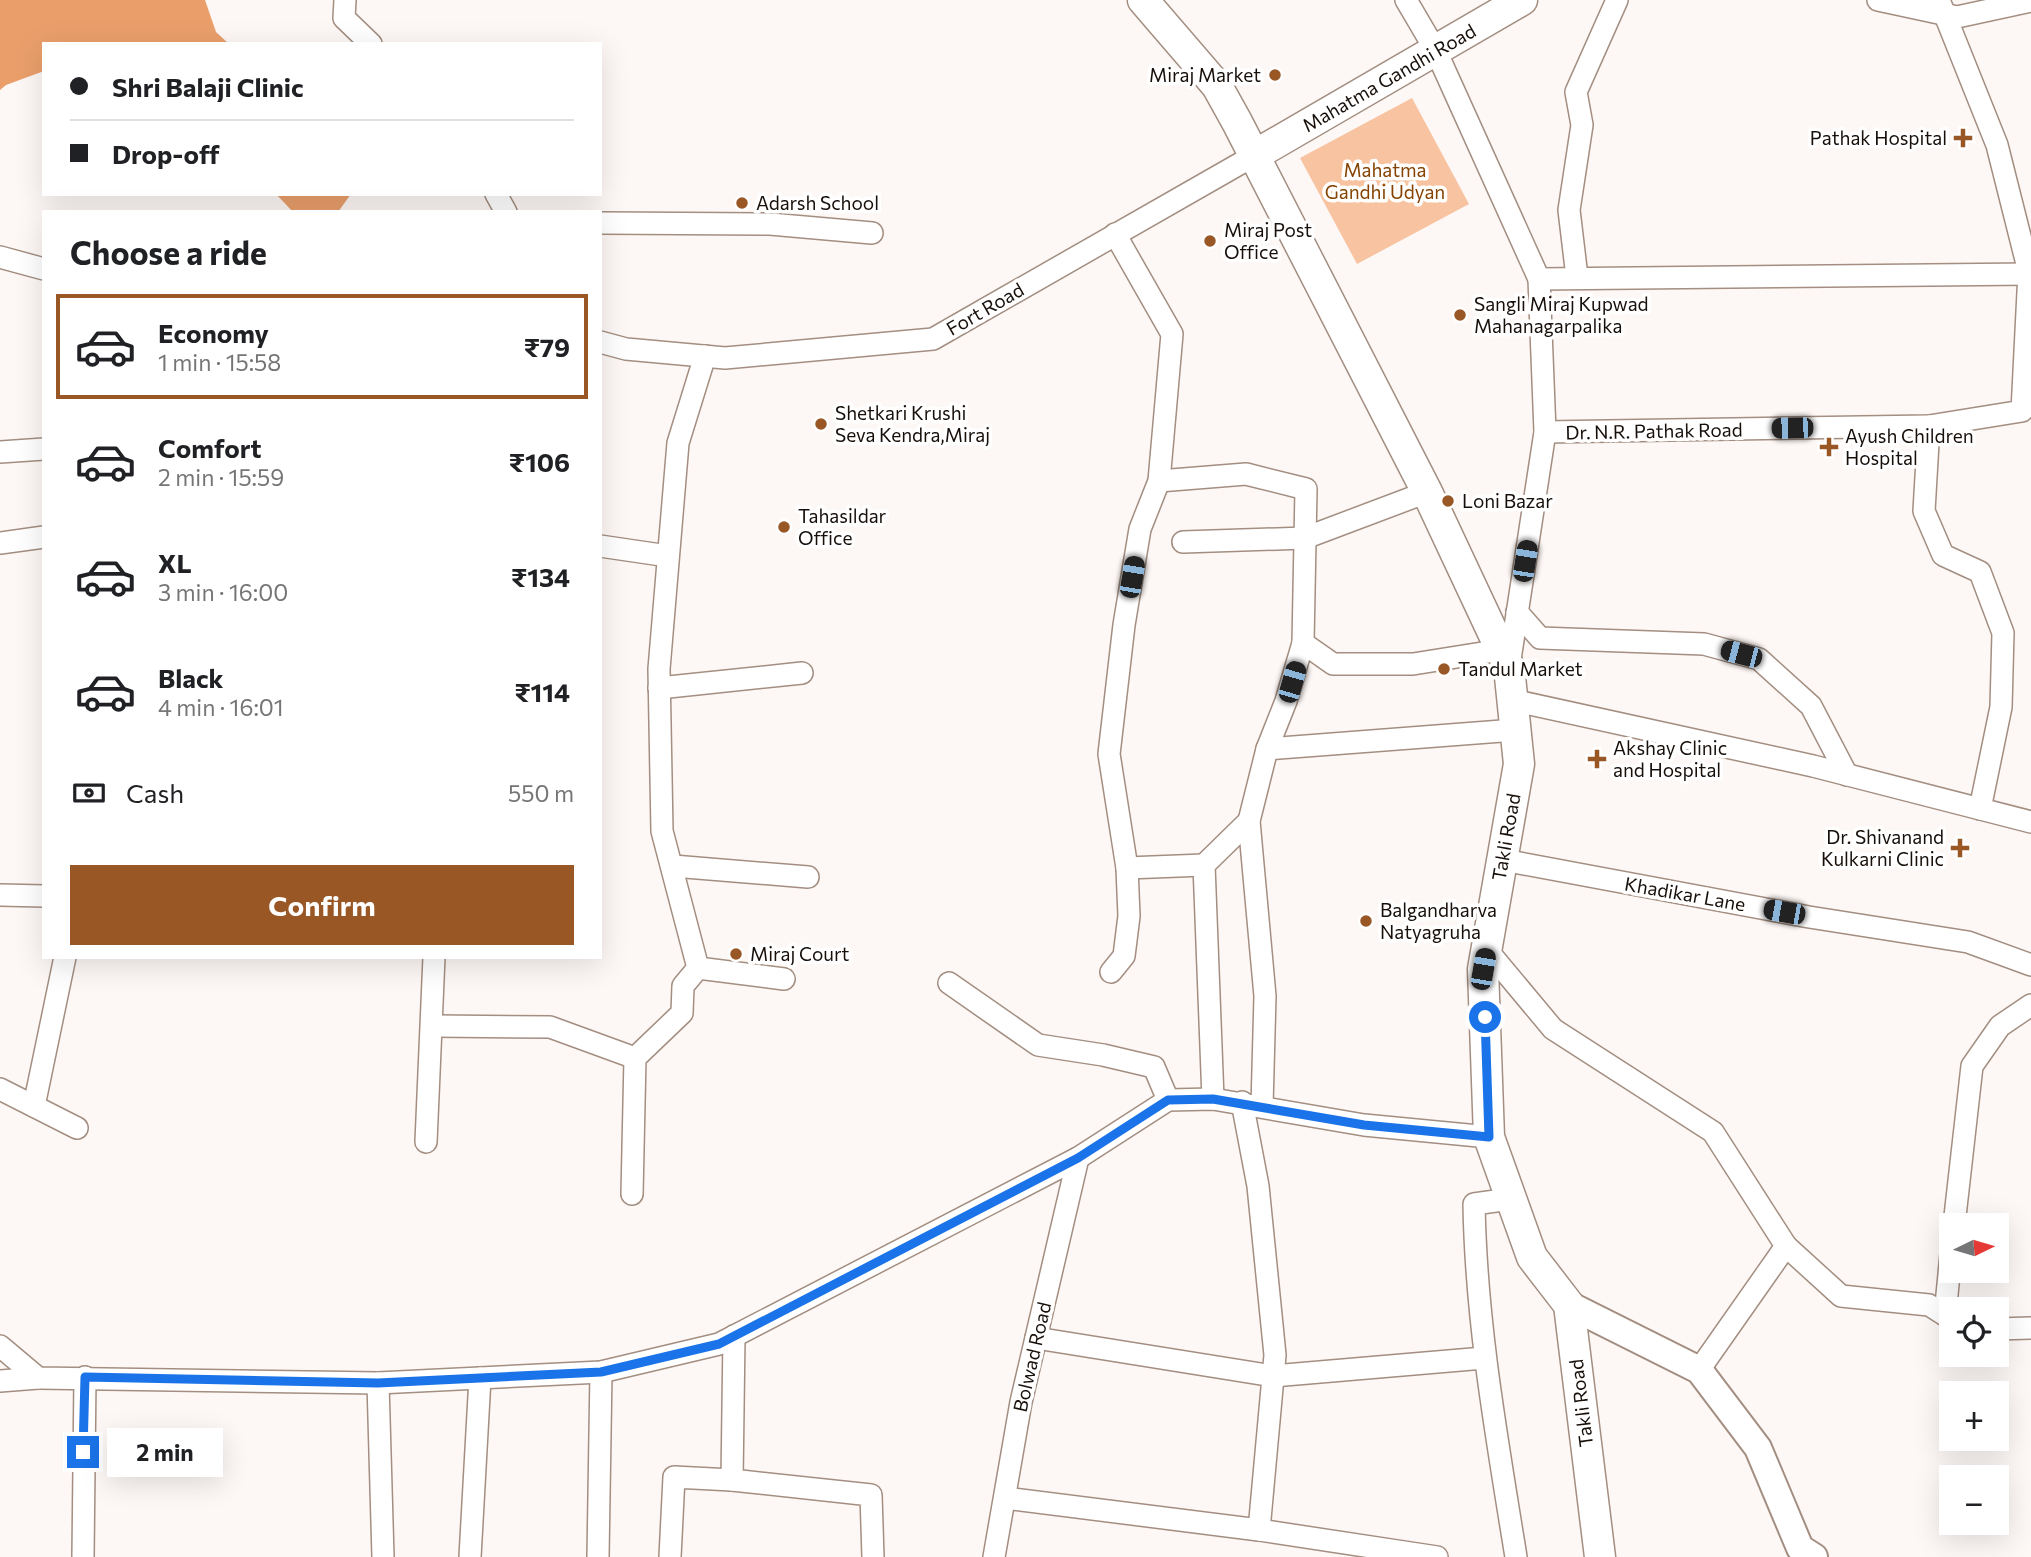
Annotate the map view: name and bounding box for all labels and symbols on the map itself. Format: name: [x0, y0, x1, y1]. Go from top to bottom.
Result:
street label: Mahatma Gandhi Road: [1298, 19, 1479, 137]
place label: Miraj Market: [1149, 63, 1261, 86]
marker: Miraj Market: [1267, 67, 1283, 83]
place label: Pathak Hospital: [1810, 126, 1947, 149]
marker: Pathak Hospital: [1953, 128, 1973, 148]
park label: Mahatma Gandhi Udyan: [1325, 158, 1445, 203]
place label: Adarsh School: [756, 191, 879, 214]
marker: Adarsh School: [734, 195, 750, 211]
place label: Miraj Post Office: [1224, 218, 1312, 263]
marker: Miraj Post Office: [1202, 233, 1218, 249]
street label: Fort Road: [942, 277, 1027, 340]
place label: Sangli Miraj Kupwad Mahanagarpalika: [1474, 292, 1649, 337]
marker: Sangli Miraj Kupwad Mahanagarpalika: [1452, 307, 1468, 323]
place label: Shetkari Krushi Seva Kendra,Miraj: [835, 401, 990, 446]
marker: Shetkari Krushi Seva Kendra,Miraj: [813, 416, 829, 432]
street label: Dr. N.R. Pathak Road: [1565, 417, 1743, 444]
car: [1771, 417, 1814, 439]
place label: Ayush Children Hospital: [1845, 424, 1974, 469]
marker: Ayush Children Hospital: [1819, 437, 1839, 457]
place label: Loni Bazar: [1462, 489, 1553, 512]
marker: Loni Bazar: [1440, 493, 1456, 509]
place label: Tahasildar Office: [798, 504, 887, 549]
marker: Tahasildar Office: [776, 519, 792, 535]
car: [1512, 539, 1539, 583]
car: [1119, 554, 1146, 600]
car: [1718, 638, 1765, 670]
place label: Tandul Market: [1458, 657, 1583, 680]
car: [1277, 659, 1308, 705]
marker: Tandul Market: [1436, 661, 1452, 677]
place label: Akshay Clinic and Hospital: [1613, 736, 1727, 781]
marker: Akshay Clinic and Hospital: [1587, 749, 1607, 769]
street label: Takli Road: [1486, 791, 1525, 882]
place label: Dr. Shivanand Kulkarni Clinic: [1821, 825, 1944, 870]
marker: Dr. Shivanand Kulkarni Clinic: [1950, 838, 1970, 858]
street label: Khadikar Lane: [1623, 872, 1747, 915]
place label: Balgandharva Natyagruha: [1380, 898, 1497, 943]
car: [1762, 898, 1807, 926]
marker: Balgandharva Natyagruha: [1358, 913, 1374, 929]
place label: Miraj Court: [750, 942, 849, 965]
marker: Miraj Court: [728, 946, 744, 962]
car: [1470, 946, 1497, 992]
route start: [1469, 1001, 1501, 1033]
north arrow: [1939, 1213, 2009, 1283]
street label: Bolwad Road: [1008, 1300, 1055, 1414]
street label: Takli Road: [1564, 1358, 1597, 1448]
callout: 2 min: [108, 1428, 223, 1476]
route end: [67, 1436, 99, 1468]

